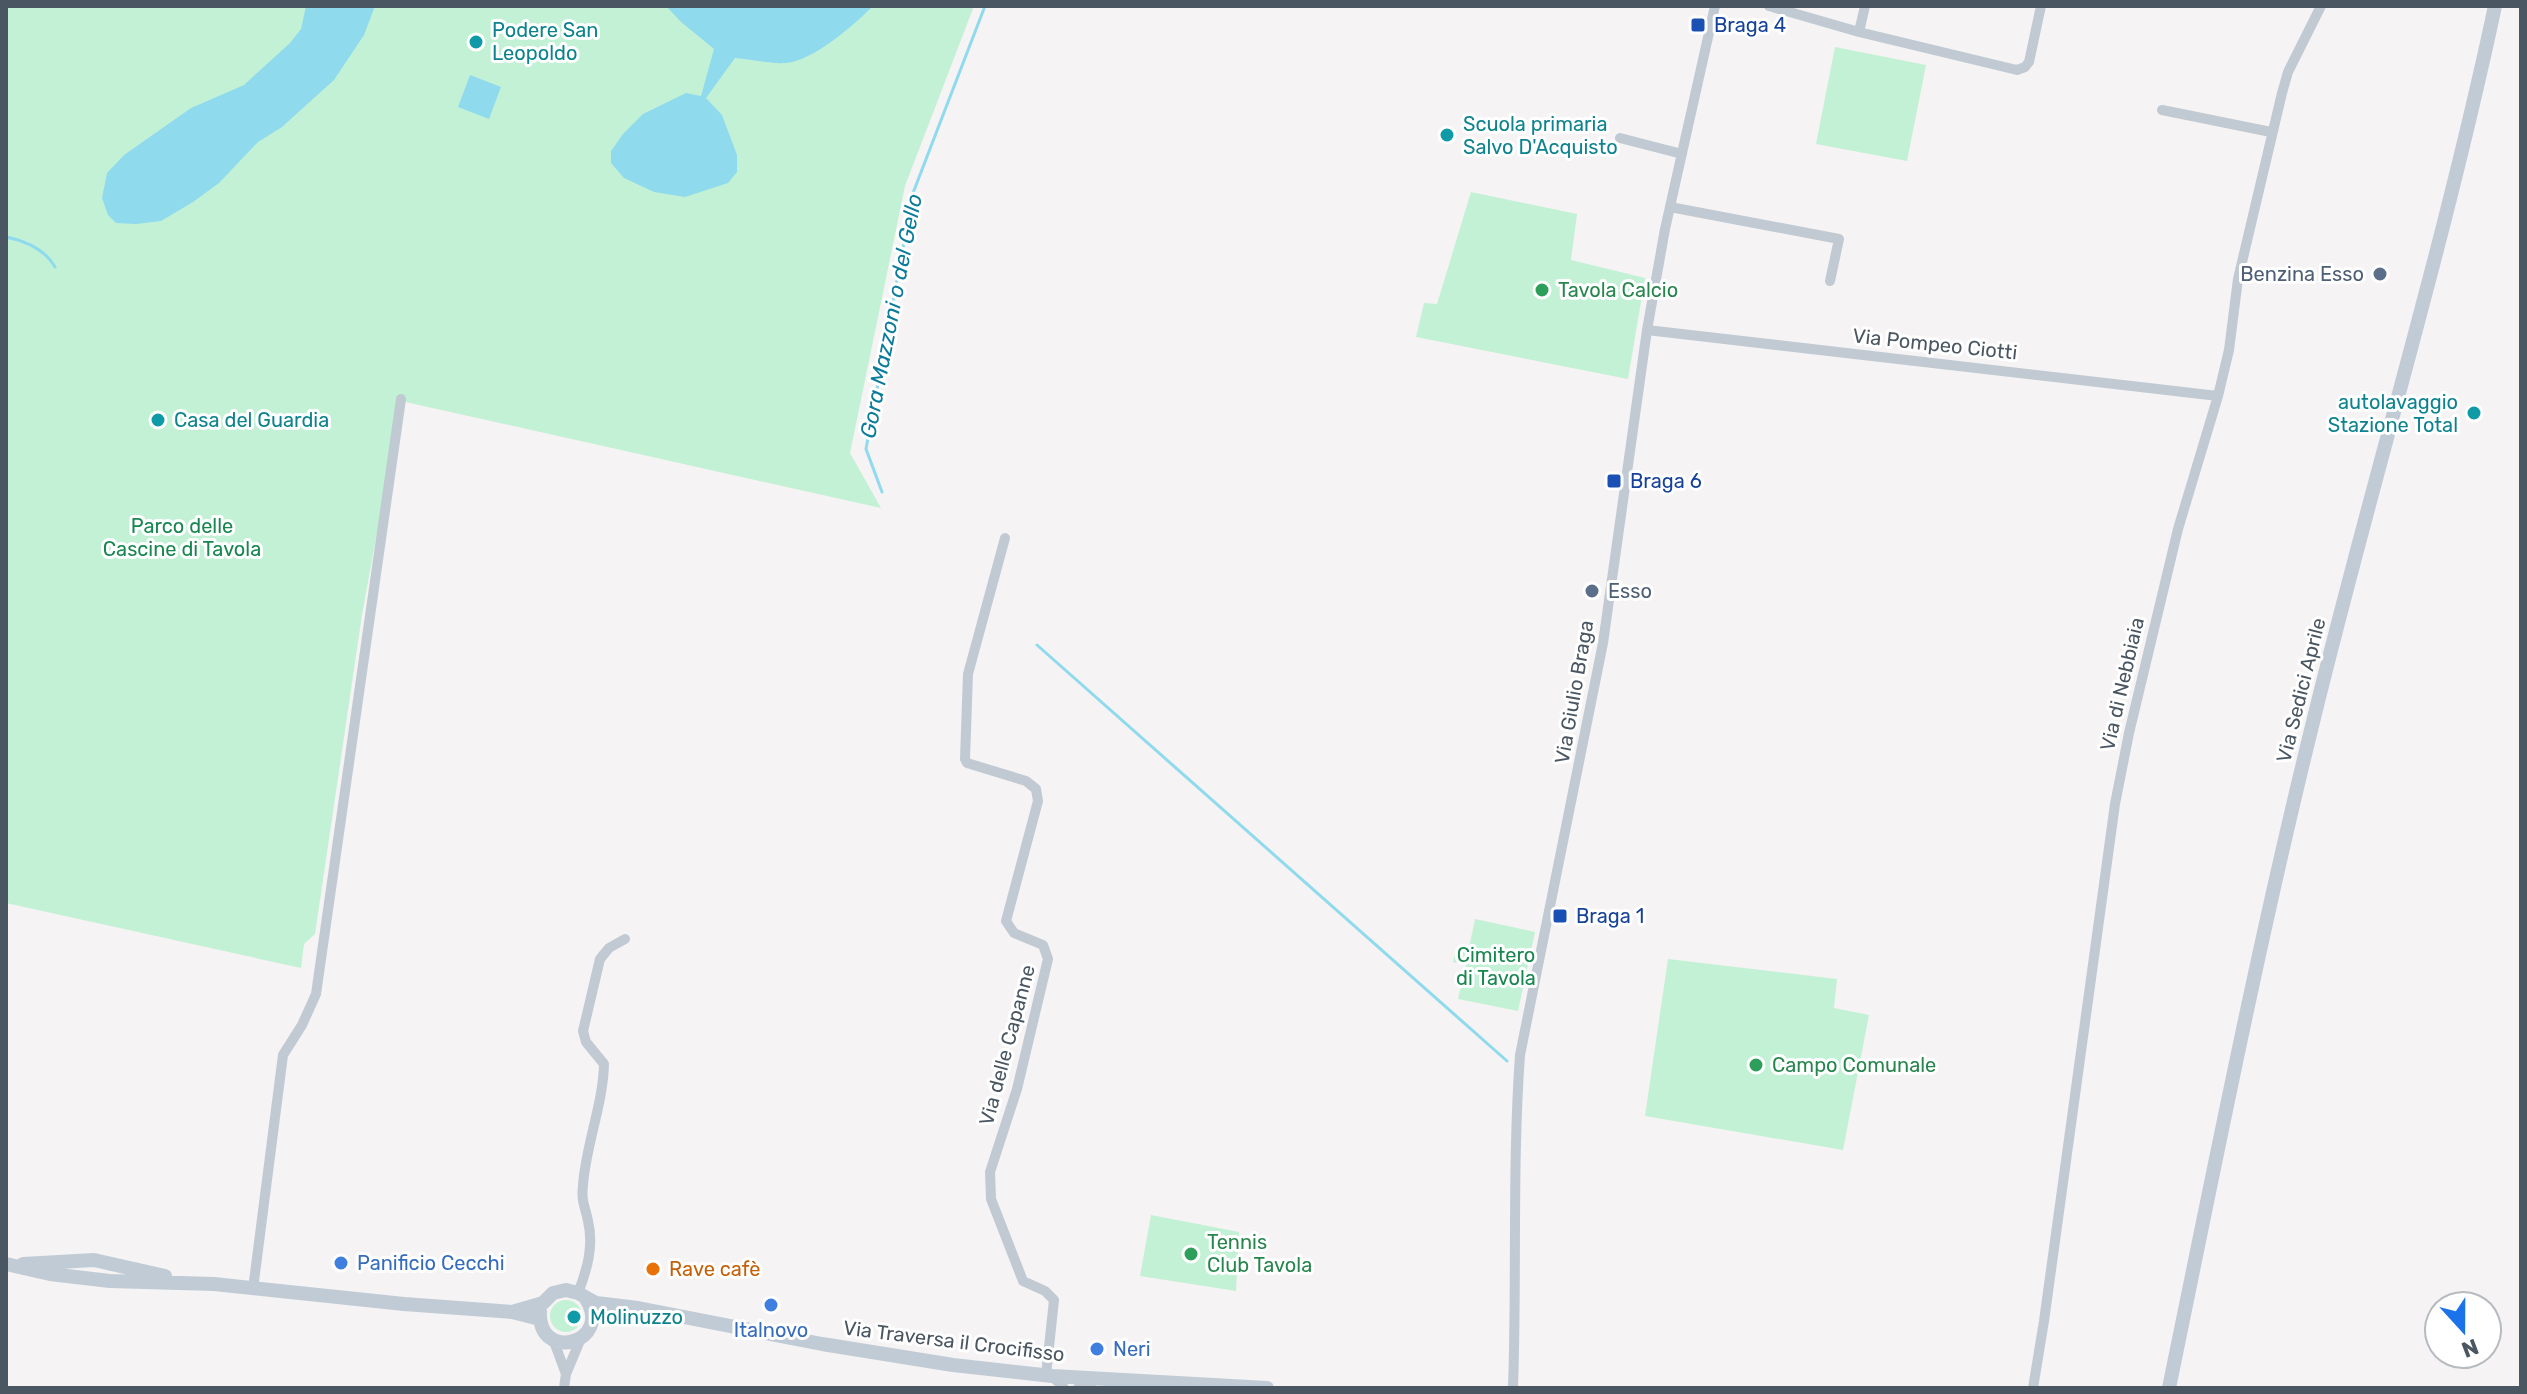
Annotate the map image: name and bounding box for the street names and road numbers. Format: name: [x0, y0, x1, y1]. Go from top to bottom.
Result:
street label: Via Pompeo Ciotti: [1852, 323, 2018, 365]
street label: Via di Nebbiaia: [2095, 615, 2149, 753]
street label: Via Sedici Aprile: [2271, 615, 2331, 765]
street label: Via Giulio Braga: [1550, 618, 1598, 766]
street label: Via delle Capanne: [974, 962, 1040, 1128]
street label: Via Traversa il Crocifisso: [842, 1316, 1066, 1366]

